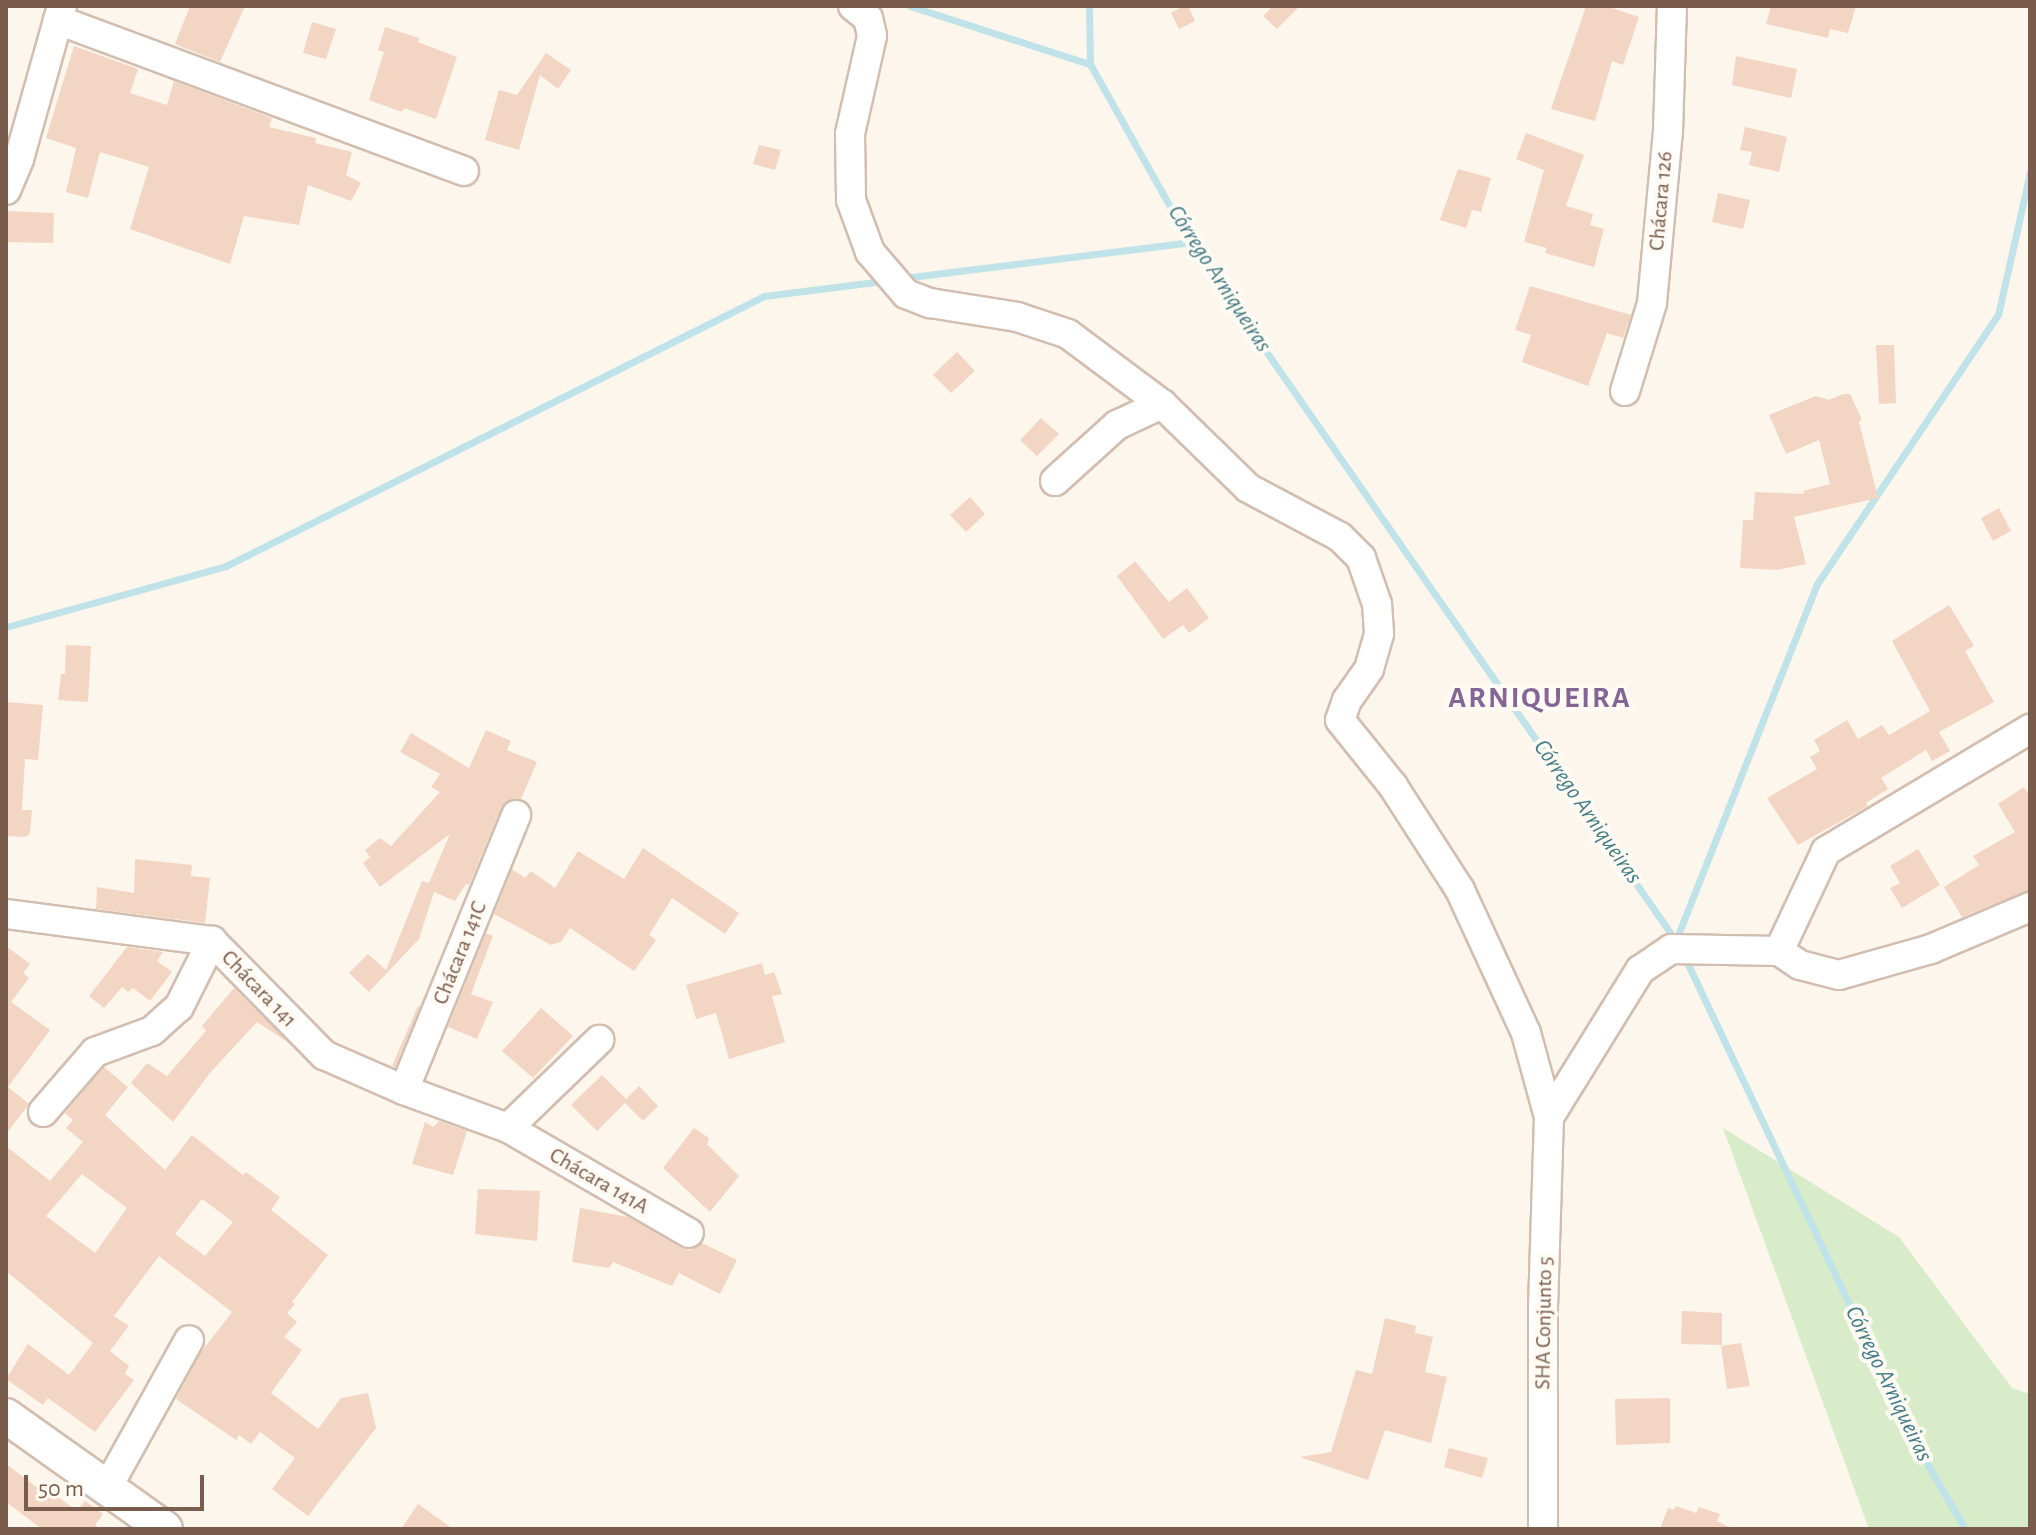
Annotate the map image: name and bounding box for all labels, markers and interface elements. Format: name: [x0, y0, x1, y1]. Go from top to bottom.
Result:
street label: Chácara 126: [1644, 150, 1678, 252]
water label: Córrego Arniqueiras: [1161, 200, 1277, 358]
district label: ARNIQUEIRA: [1448, 680, 1632, 716]
water label: Córrego Arniqueiras: [1527, 734, 1647, 890]
street label: Chácara 141C: [427, 897, 493, 1009]
street label: Chácara 141: [216, 945, 302, 1033]
street label: Chácara 141A: [545, 1142, 653, 1220]
street label: SHA Conjunto 5: [1530, 1256, 1558, 1390]
water label: Córrego Arniqueiras: [1838, 1302, 1938, 1466]
scale bar: [28, 1459, 208, 1509]
text: 50 m: [38, 1477, 84, 1501]

